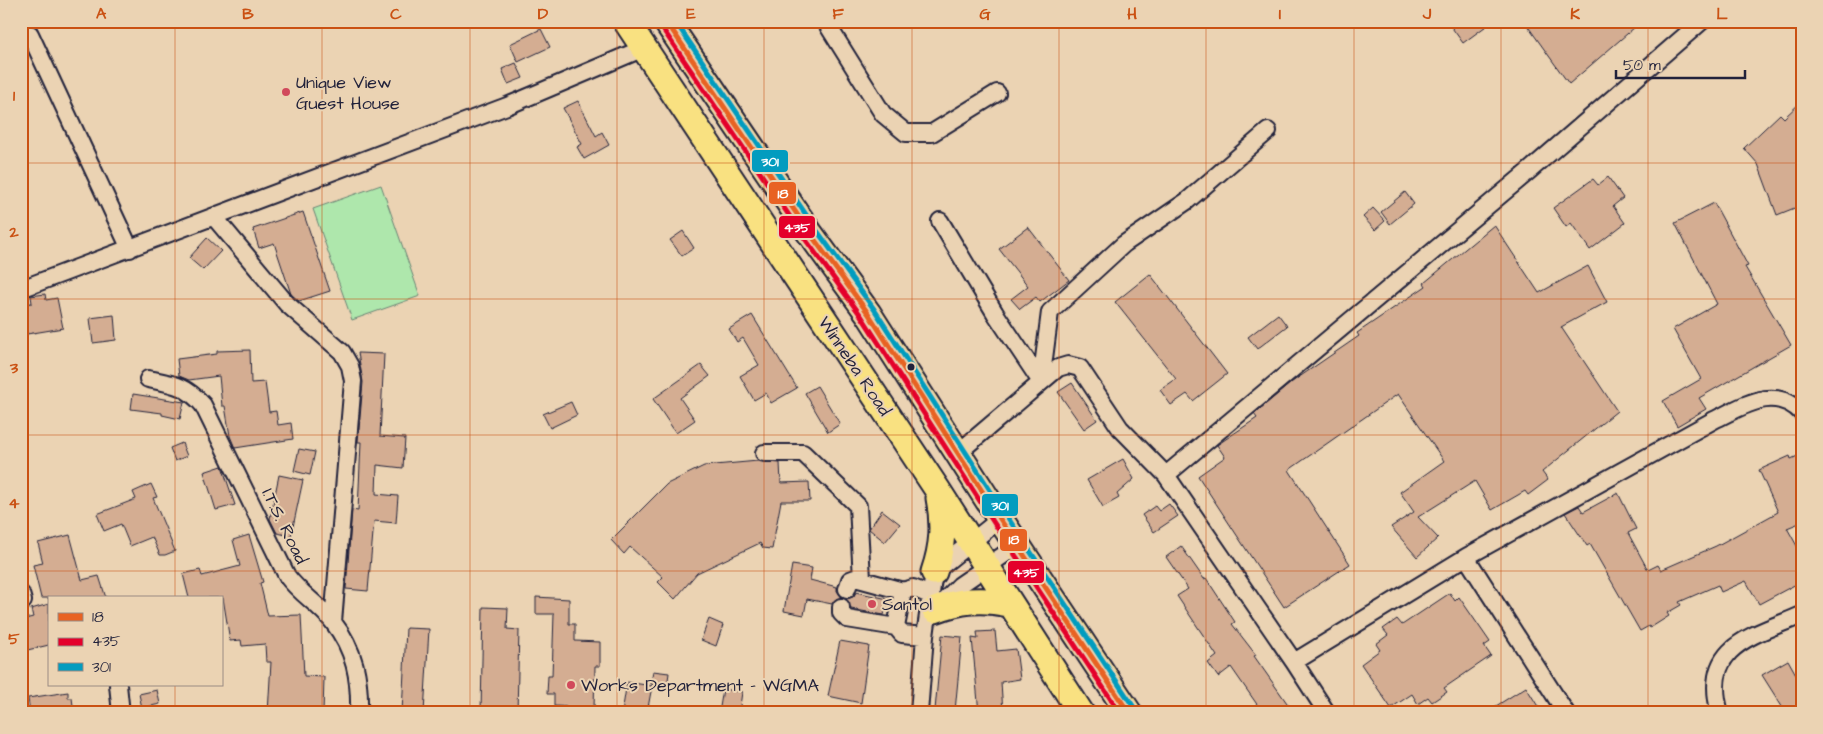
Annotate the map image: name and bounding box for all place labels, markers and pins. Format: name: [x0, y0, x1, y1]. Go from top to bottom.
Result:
place label: Unique View Guest House: [296, 70, 400, 116]
marker: Unique View Guest House: [280, 86, 292, 98]
unlabelled marker: [906, 362, 916, 372]
place label: Santol: [882, 592, 932, 617]
marker: Santol: [866, 598, 878, 610]
place label: Works Department - WGMA: [581, 673, 819, 698]
marker: Works Department - WGMA: [565, 679, 577, 691]

